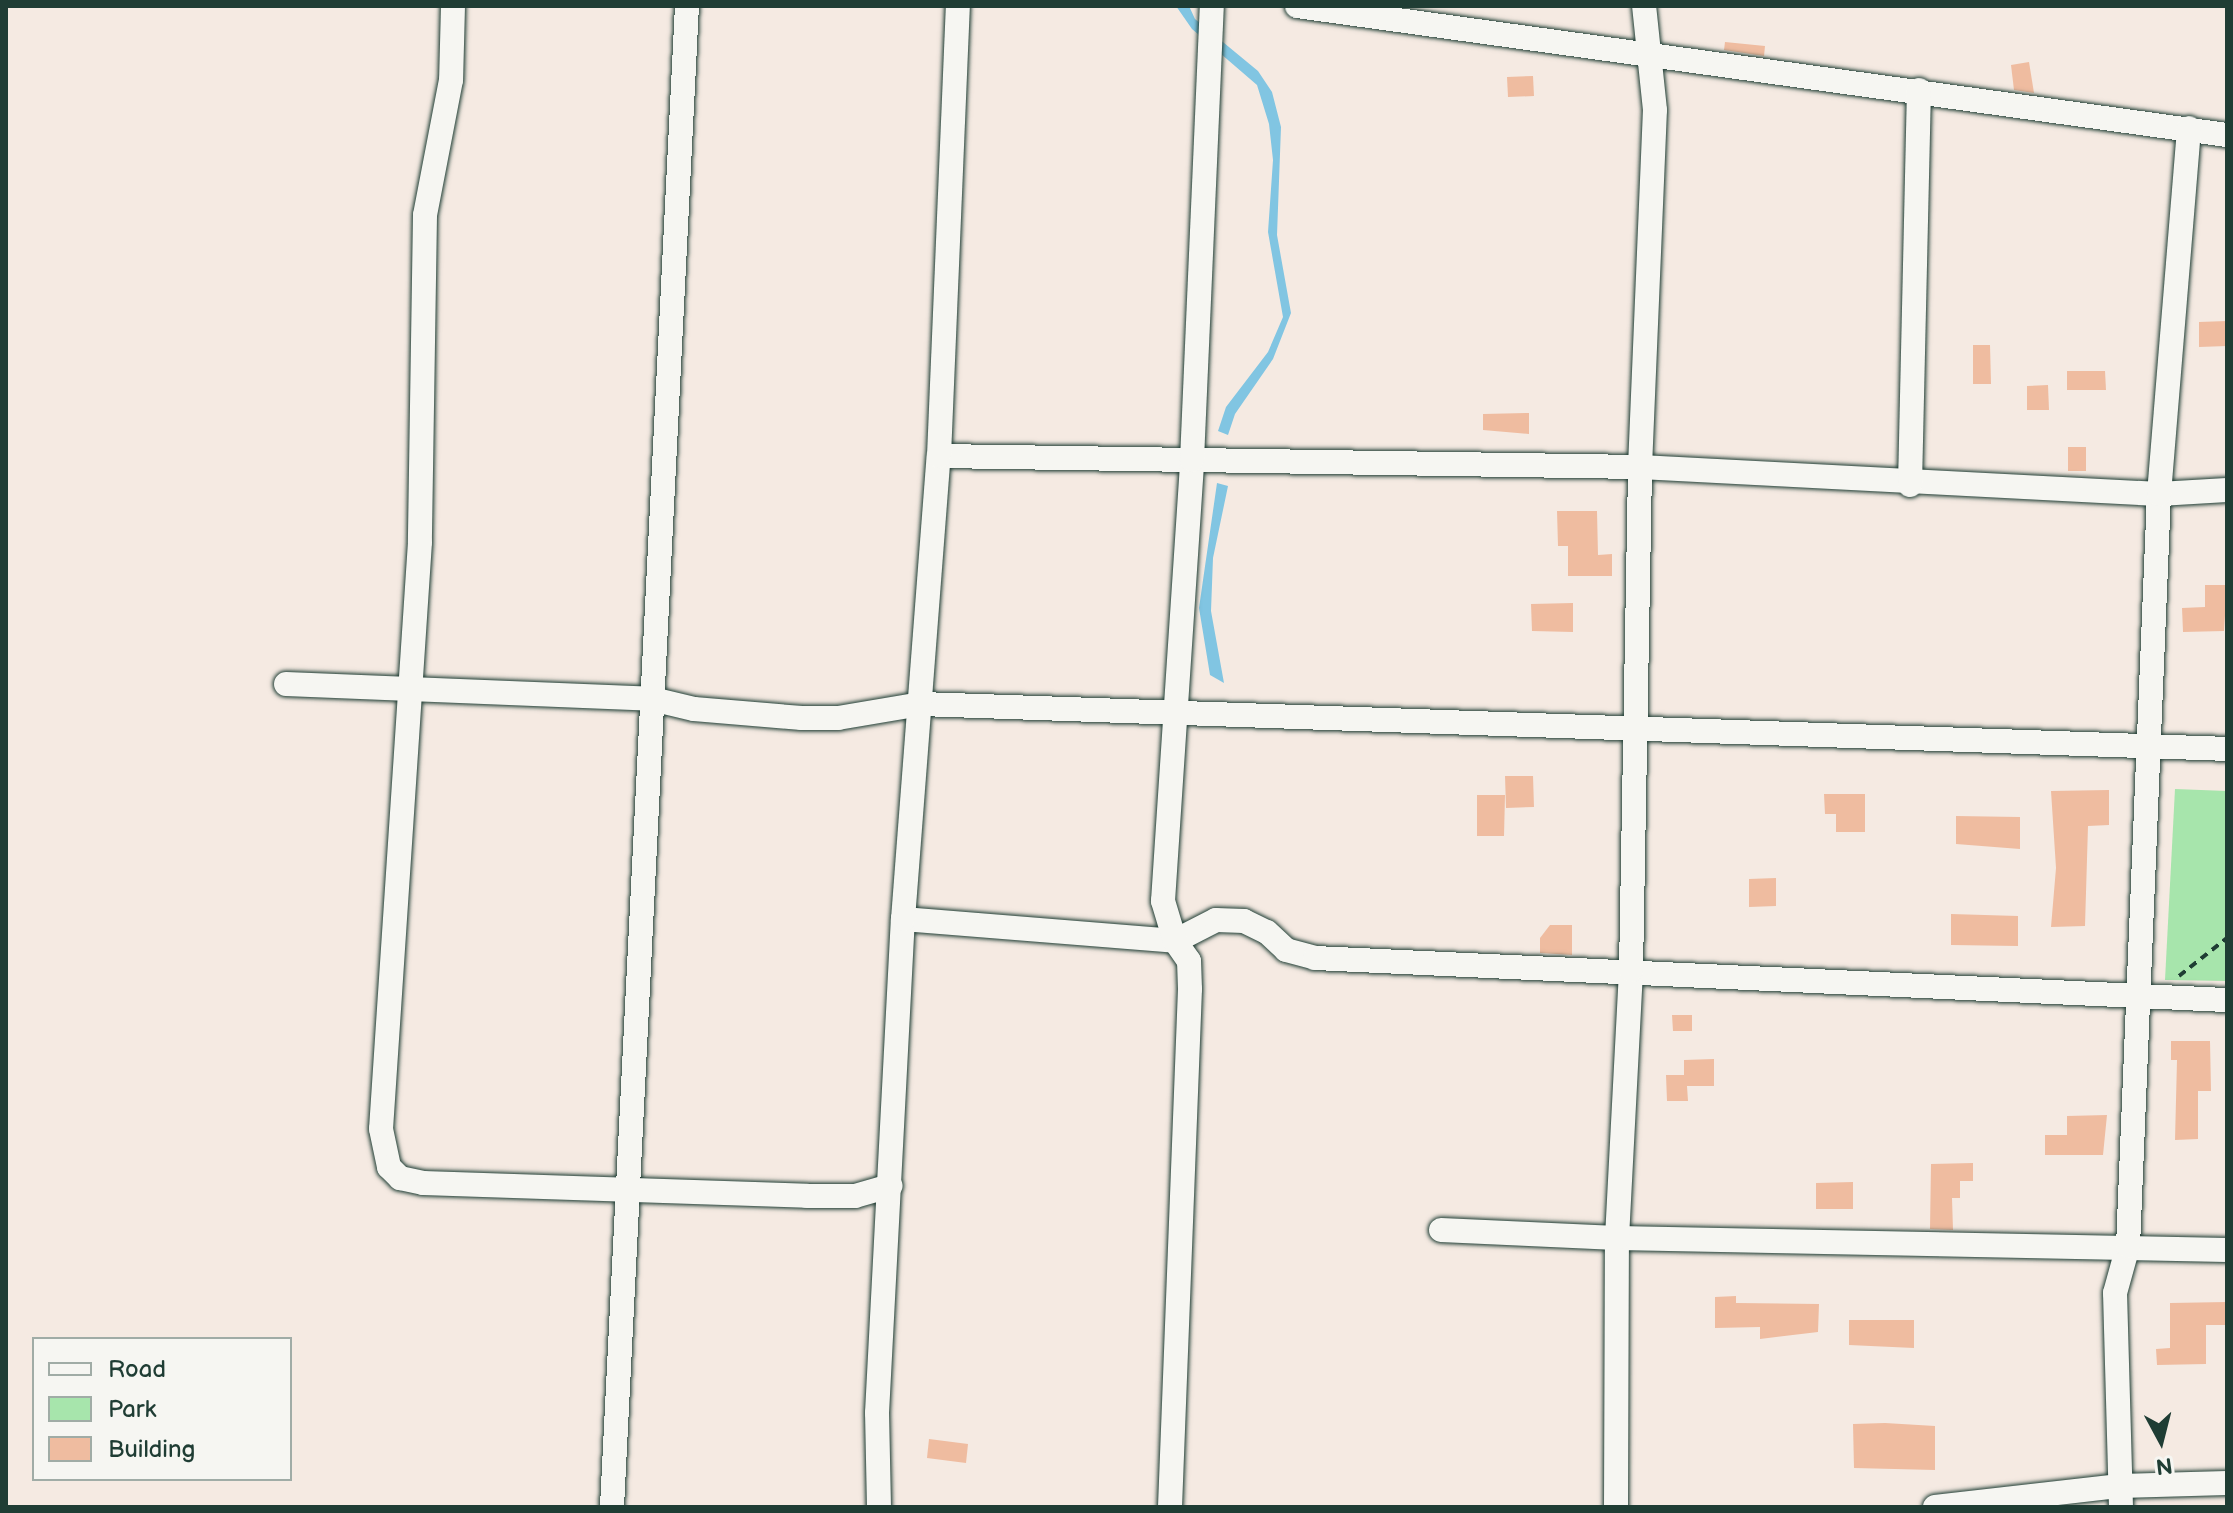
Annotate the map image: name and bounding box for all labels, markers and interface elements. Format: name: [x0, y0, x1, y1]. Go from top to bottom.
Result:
legend: [32, 1337, 292, 1481]
text: Road: [108, 1355, 166, 1384]
text: Park: [108, 1395, 156, 1424]
north arrow: [2121, 1401, 2201, 1481]
text: Building: [108, 1435, 195, 1464]
text: N: [2154, 1451, 2174, 1480]

